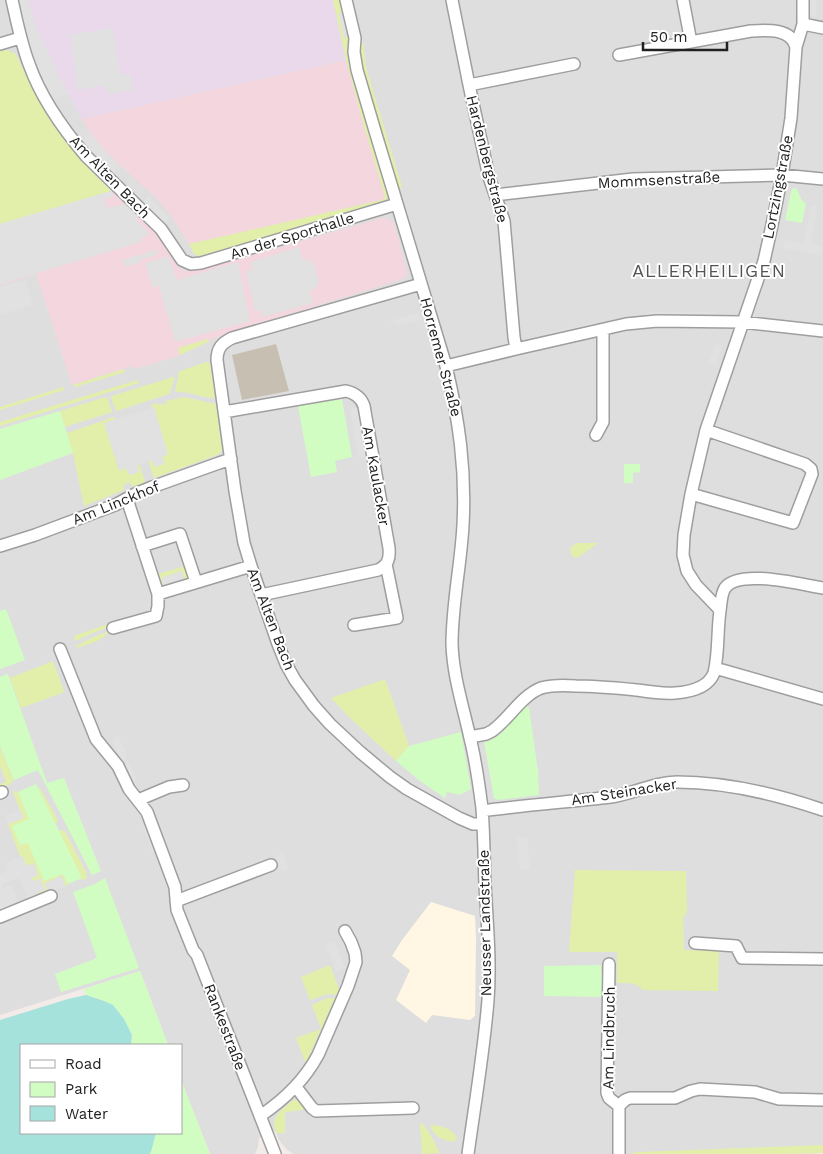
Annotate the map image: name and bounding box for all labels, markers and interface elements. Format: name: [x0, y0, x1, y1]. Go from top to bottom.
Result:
scale bar: [643, 20, 727, 52]
text: 50 m: [650, 28, 687, 46]
street label: Hardenbergstraße: [462, 93, 512, 225]
street label: Am Alten Bach: [66, 132, 154, 222]
street label: Lortzingstraße: [759, 134, 797, 240]
street label: Mommsenstraße: [597, 168, 721, 192]
street label: An der Sporthalle: [228, 209, 356, 263]
district label: ALLERHEILIGEN: [632, 260, 786, 281]
street label: Horremer Straße: [416, 295, 466, 419]
street label: Am Kaulacker: [358, 425, 394, 527]
street label: Am Linckhof: [70, 477, 162, 529]
street label: Am Alten Bach: [243, 565, 299, 673]
street label: Am Steinacker: [570, 775, 678, 809]
street label: Neusser Landstraße: [475, 849, 495, 997]
street label: Rankestraße: [200, 981, 250, 1073]
street label: Am Lindbruch: [599, 986, 619, 1090]
legend: [20, 1044, 182, 1134]
text: Road: [65, 1055, 102, 1073]
text: Park: [65, 1080, 98, 1098]
text: Water: [65, 1105, 108, 1123]

